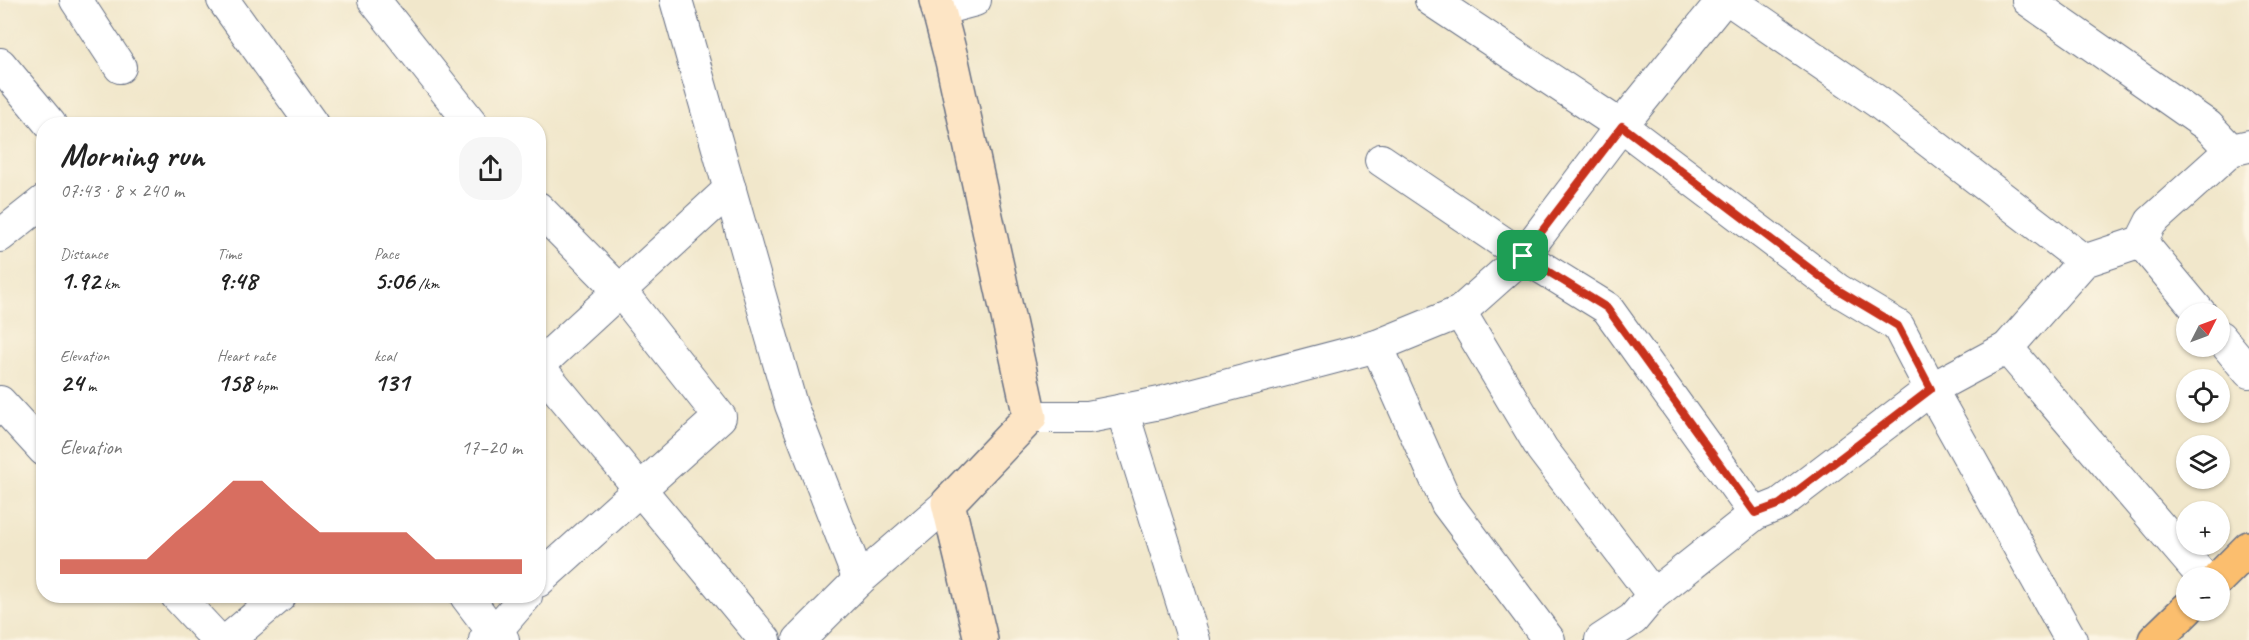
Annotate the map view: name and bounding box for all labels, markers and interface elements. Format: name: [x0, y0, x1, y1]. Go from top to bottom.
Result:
text: Morning run: [60, 134, 204, 176]
button: share: [459, 137, 522, 200]
text: 07:43 · 8 × 240 m: [60, 178, 184, 203]
pin: [1497, 230, 1548, 281]
icon: arrive: [1506, 239, 1539, 272]
text: Distance: [60, 244, 108, 264]
text: Time: [217, 244, 241, 264]
text: Pace: [374, 244, 399, 264]
text: 1.92: [60, 264, 100, 297]
text: 9:48: [217, 264, 257, 297]
text: 5:06: [374, 264, 414, 297]
text: km: [100, 274, 119, 294]
text: /km: [414, 274, 439, 294]
north arrow: [2176, 303, 2230, 357]
map controls: [2176, 303, 2230, 621]
text: Elevation: [60, 346, 109, 366]
text: Heart rate: [217, 346, 275, 366]
text: kcal: [374, 346, 395, 366]
text: 24: [60, 366, 83, 399]
text: 158: [217, 366, 252, 399]
text: 131: [374, 366, 409, 399]
button: locate: [2176, 369, 2230, 423]
text: m: [83, 376, 96, 396]
text: bpm: [252, 376, 278, 396]
text: Elevation: [60, 435, 122, 460]
text: 17–20 m: [461, 435, 522, 460]
button: layers: [2176, 435, 2230, 489]
button: +: [2176, 501, 2230, 555]
button: −: [2176, 567, 2230, 621]

